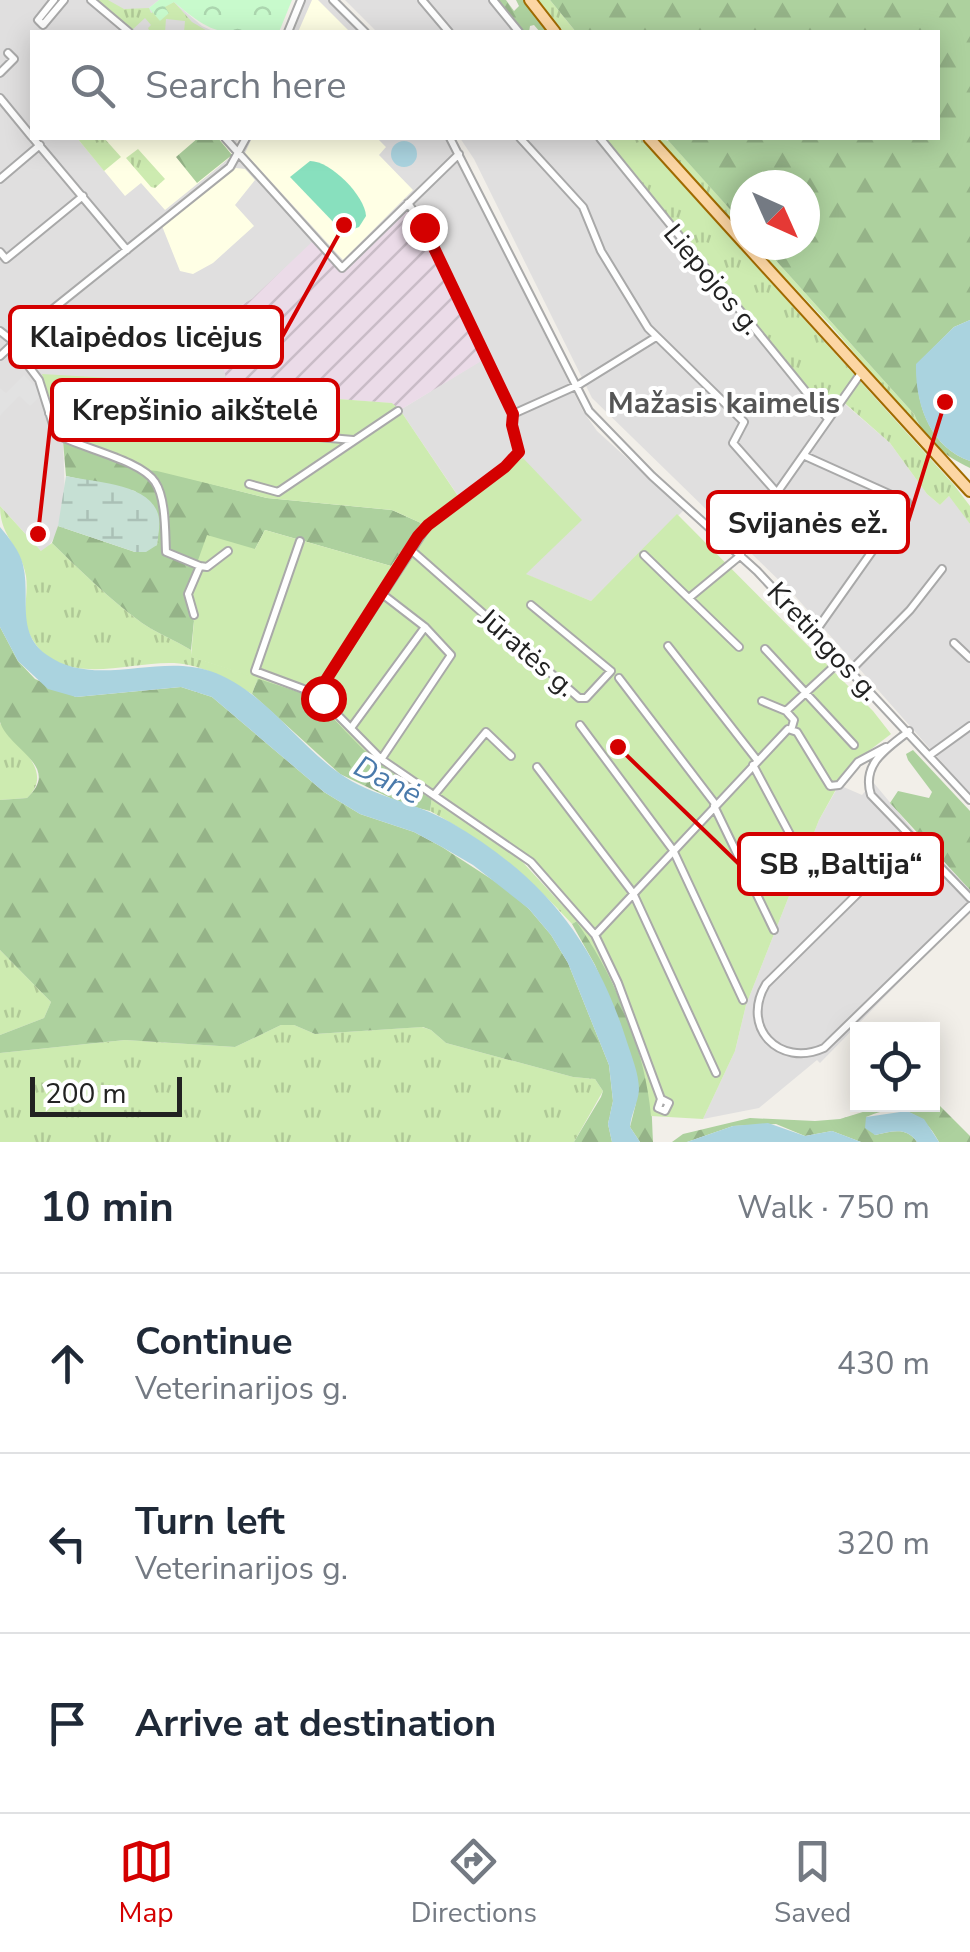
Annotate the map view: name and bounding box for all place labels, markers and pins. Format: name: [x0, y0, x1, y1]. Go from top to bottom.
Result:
callout: Klaipėdos licėjus: [10, 307, 282, 367]
callout: Krepšinio aikštelė: [52, 380, 338, 440]
callout: Svijanės ež.: [708, 492, 908, 552]
callout: SB „Baltija“: [739, 834, 942, 894]

